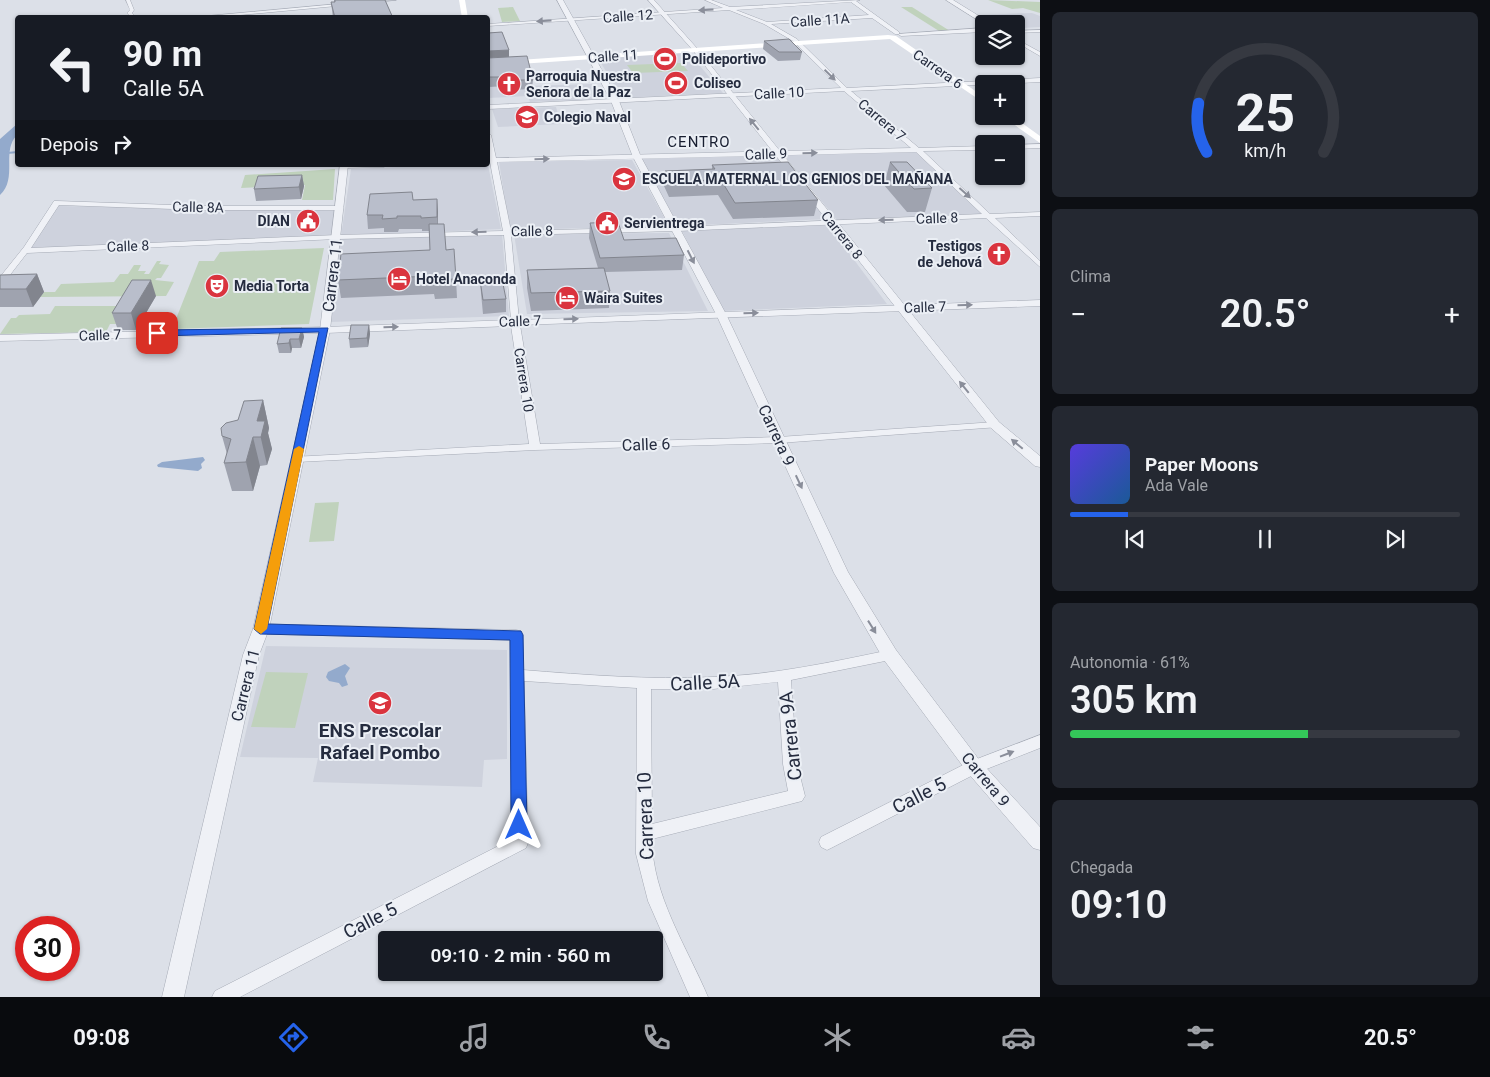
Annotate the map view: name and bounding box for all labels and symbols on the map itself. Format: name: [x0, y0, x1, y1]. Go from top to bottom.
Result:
street label: Calle 12: [602, 6, 654, 26]
one-way arrow: [697, 7, 713, 15]
street label: Calle 11A: [790, 10, 850, 30]
one-way arrow: [535, 18, 551, 26]
street label: Calle 11: [587, 46, 639, 66]
sports icon: Polideportivo: [652, 46, 678, 72]
street label: Carrera 6: [910, 46, 966, 92]
place label: Polideportivo: [682, 51, 766, 67]
place label: Parroquia Nuestra Señora de la Paz: [526, 68, 641, 100]
one-way arrow: [823, 68, 835, 80]
sports icon: Coliseo: [663, 70, 689, 96]
church icon: Parroquia Nuestra Señora de la Paz: [496, 71, 522, 97]
place label: Coliseo: [694, 75, 741, 91]
street label: Calle 10: [754, 84, 805, 102]
street label: Carrera 7: [855, 96, 909, 145]
school or university icon: Colegio Naval: [514, 104, 540, 130]
place label: Colegio Naval: [544, 109, 631, 125]
one-way arrow: [748, 117, 759, 130]
district label: CENTRO: [667, 133, 731, 151]
street label: Calle 9: [745, 145, 787, 163]
one-way arrow: [802, 149, 818, 157]
one-way arrow: [534, 155, 550, 163]
school or university icon: ESCUELA MATERNAL LOS GENIOS DEL MAÑANA: [611, 166, 637, 192]
place label: ESCUELA MATERNAL LOS GENIOS DEL MAÑANA: [642, 170, 954, 187]
one-way arrow: [958, 187, 970, 199]
street label: Calle 8A: [172, 199, 224, 215]
public building icon: DIAN: [295, 208, 321, 234]
street label: Carrera 8: [818, 208, 866, 262]
street label: Calle 8: [916, 209, 959, 227]
public building icon: Servientrega: [594, 210, 620, 236]
place label: DIAN: [257, 213, 290, 229]
place label: Servientrega: [624, 215, 705, 231]
one-way arrow: [878, 216, 894, 224]
street label: Calle 8: [511, 223, 553, 239]
one-way arrow: [471, 229, 487, 237]
street label: Calle 8: [107, 237, 150, 255]
street label: Carrera 11: [319, 237, 346, 313]
place label: Testigos de Jehová: [918, 238, 983, 270]
church icon: Testigos de Jehová: [986, 241, 1012, 267]
one-way arrow: [687, 249, 695, 264]
hotel icon: Hotel Anaconda: [386, 266, 412, 292]
place label: Hotel Anaconda: [416, 271, 517, 287]
theatre icon: Media Torta: [204, 273, 230, 299]
place label: Media Torta: [234, 278, 310, 294]
hotel icon: Waira Suites: [554, 285, 580, 311]
place label: Waira Suites: [584, 290, 663, 306]
street label: Calle 7: [904, 298, 947, 316]
one-way arrow: [958, 301, 974, 309]
one-way arrow: [743, 309, 759, 317]
pin: [136, 312, 178, 354]
street label: Calle 7: [499, 312, 542, 330]
one-way arrow: [563, 315, 579, 323]
one-way arrow: [383, 322, 399, 330]
street label: Calle 7: [79, 326, 122, 344]
street label: Carrera 10: [511, 347, 537, 413]
one-way arrow: [959, 381, 970, 394]
street label: Carrera 9: [754, 402, 799, 469]
street label: Calle 6: [622, 434, 671, 455]
one-way arrow: [1011, 439, 1024, 450]
one-way arrow: [795, 475, 803, 489]
one-way arrow: [868, 620, 877, 633]
street label: Carrera 11: [227, 647, 264, 723]
street label: Calle 5A: [670, 669, 741, 696]
school or university icon: ENS Prescolar Rafael Pombo: [367, 690, 393, 716]
street label: Carrera 9A: [774, 690, 807, 782]
place label: ENS Prescolar Rafael Pombo: [319, 719, 441, 764]
street label: Carrera 9: [957, 748, 1014, 810]
one-way arrow: [1000, 749, 1014, 757]
street label: Carrera 10: [632, 772, 659, 860]
street label: Calle 5: [888, 772, 950, 819]
position arrow: [492, 798, 544, 850]
street label: Calle 5: [339, 897, 401, 944]
speed limit sign: 30: [15, 916, 80, 981]

